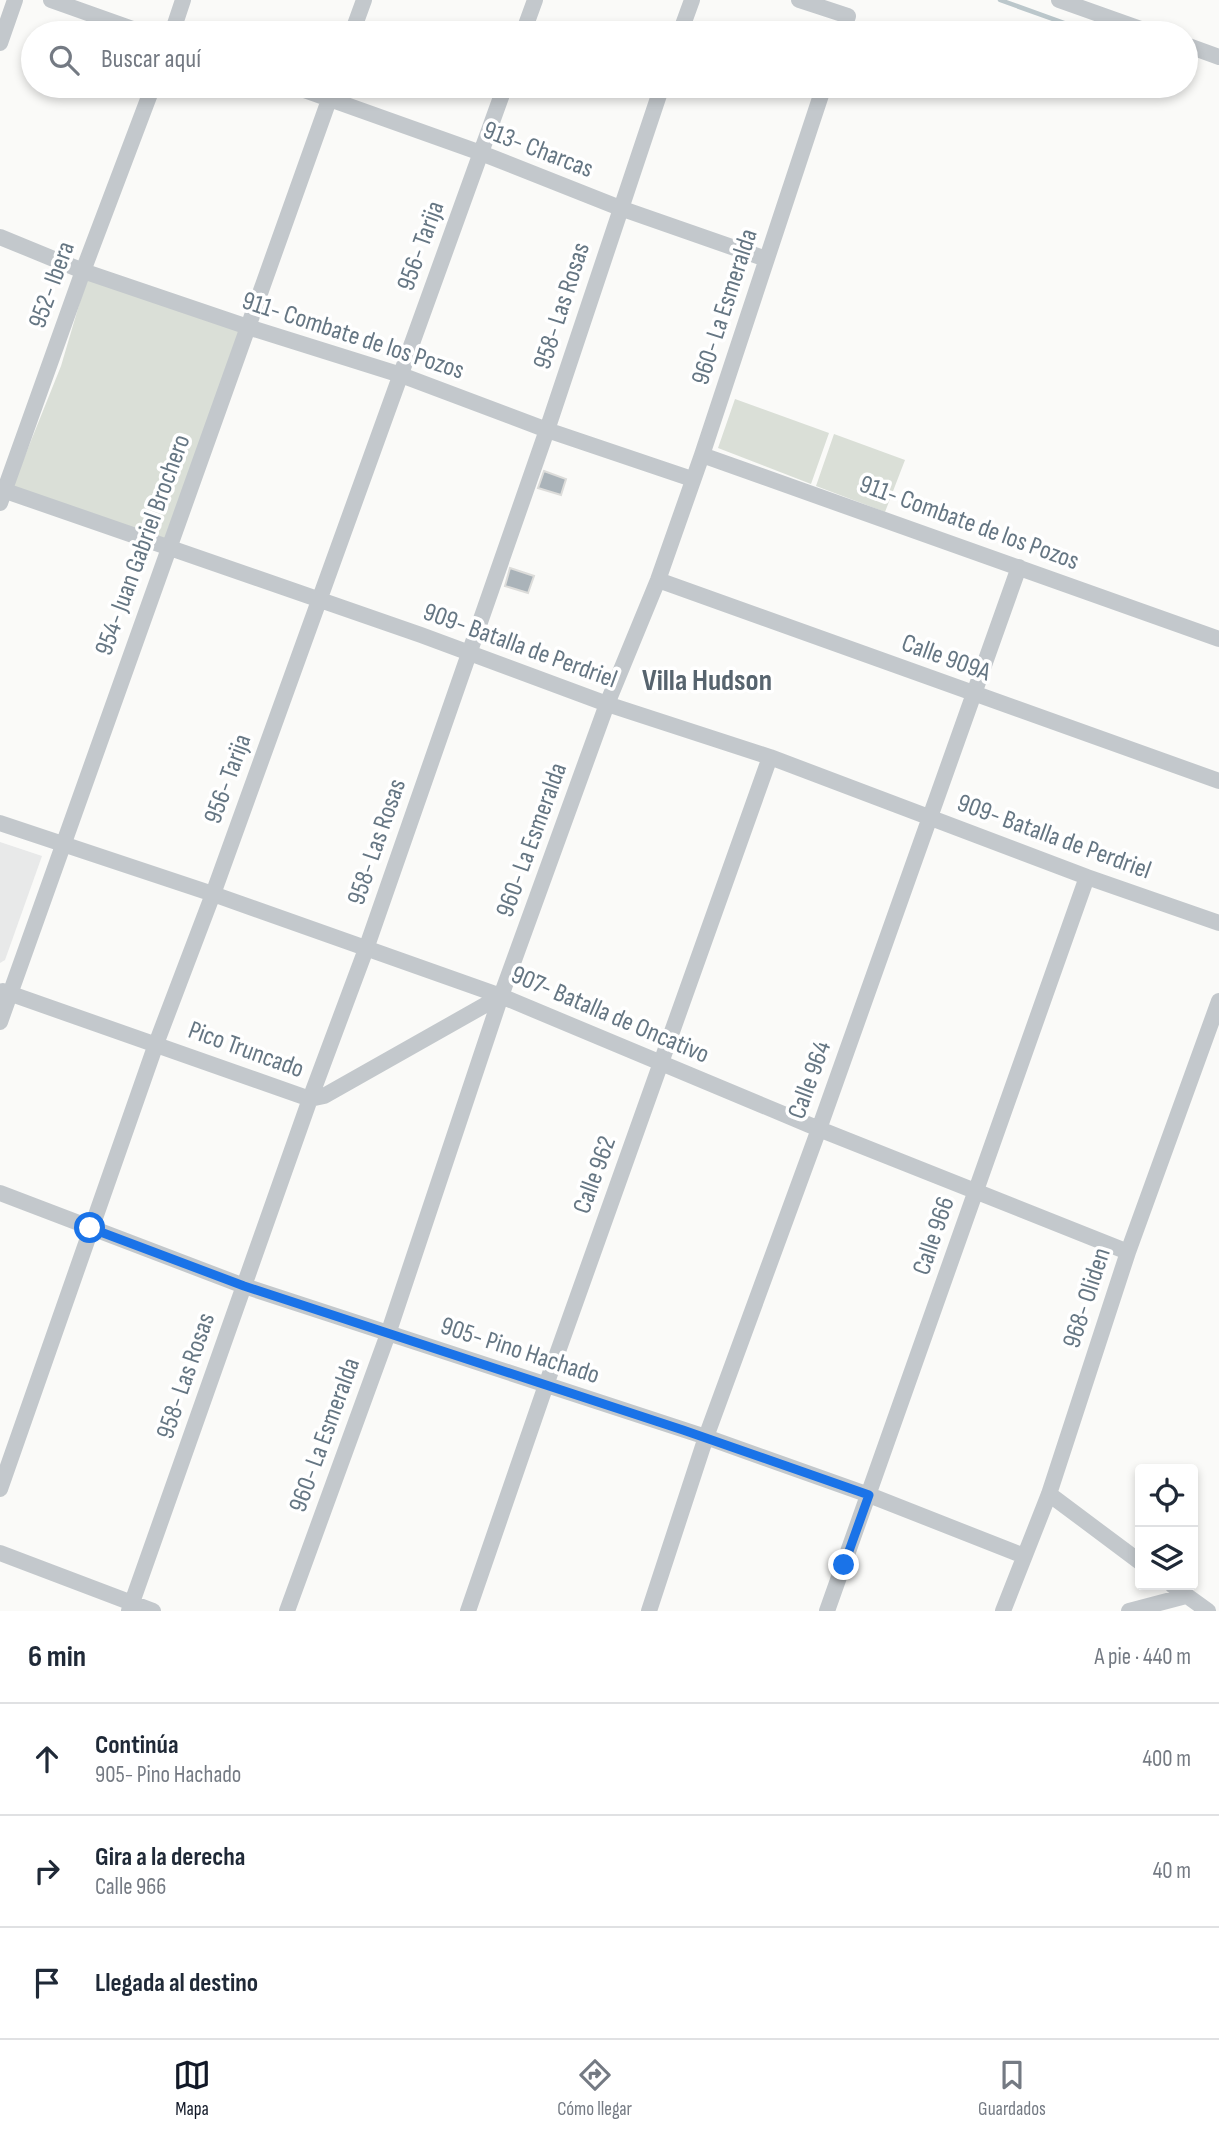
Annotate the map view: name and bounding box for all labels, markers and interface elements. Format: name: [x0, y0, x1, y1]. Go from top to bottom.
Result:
search box: [21, 21, 1198, 98]
icon: search: [45, 41, 83, 79]
text: Buscar aquí: [101, 44, 201, 75]
street label: 913- Charcas: [479, 115, 597, 185]
street label: 956- Tarija: [391, 197, 451, 295]
street label: 960- La Esmeralda: [685, 225, 765, 389]
street label: 952- Ibera: [22, 237, 82, 333]
street label: 958- Las Rosas: [527, 239, 597, 373]
street label: 911- Combate de los Pozos: [238, 285, 468, 387]
street label: 954- Juan Gabriel Brochero: [89, 430, 197, 660]
street label: 911- Combate de los Pozos: [855, 469, 1083, 577]
street label: 909- Batalla de Perdriel: [419, 597, 621, 695]
street label: Calle 909A: [897, 628, 995, 689]
district label: Villa Hudson: [642, 663, 772, 699]
street label: 956- Tarija: [198, 730, 258, 828]
street label: 960- La Esmeralda: [490, 759, 574, 921]
street label: 958- Las Rosas: [341, 775, 413, 909]
street label: 909- Batalla de Perdriel: [953, 788, 1155, 886]
street label: 907- Batalla de Oncativo: [506, 959, 714, 1071]
street label: Pico Truncado: [184, 1015, 308, 1085]
street label: Calle 964: [782, 1037, 838, 1123]
street label: Calle 962: [567, 1132, 623, 1218]
street label: Calle 966: [906, 1193, 962, 1279]
route start: [74, 1212, 105, 1243]
street label: 968- Oliden: [1056, 1244, 1118, 1352]
street label: 958- Las Rosas: [150, 1309, 222, 1443]
street label: 905- Pino Hachado: [437, 1311, 603, 1391]
street label: 960- La Esmeralda: [283, 1354, 367, 1516]
map controls: [1135, 1464, 1198, 1590]
button: locate: [1135, 1464, 1198, 1527]
button: layers: [1135, 1527, 1198, 1590]
route end: [828, 1549, 859, 1580]
text: 6 min: [28, 1639, 86, 1675]
text: A pie · 440 m: [1095, 1643, 1191, 1671]
text: Continúa: [95, 1730, 179, 1761]
icon: ahead: [28, 1740, 66, 1778]
text: 400 m: [1142, 1745, 1191, 1773]
text: 905- Pino Hachado: [95, 1761, 241, 1789]
text: Gira a la derecha: [95, 1842, 245, 1873]
icon: right: [28, 1852, 66, 1890]
text: 40 m: [1153, 1857, 1191, 1885]
text: Calle 966: [95, 1873, 166, 1901]
icon: arrive: [28, 1964, 66, 2002]
text: Llegada al destino: [95, 1968, 258, 1999]
tab: Mapa: [173, 2056, 211, 2121]
tab: Cómo llegar: [557, 2056, 632, 2121]
tab: Guardados: [978, 2056, 1046, 2121]

